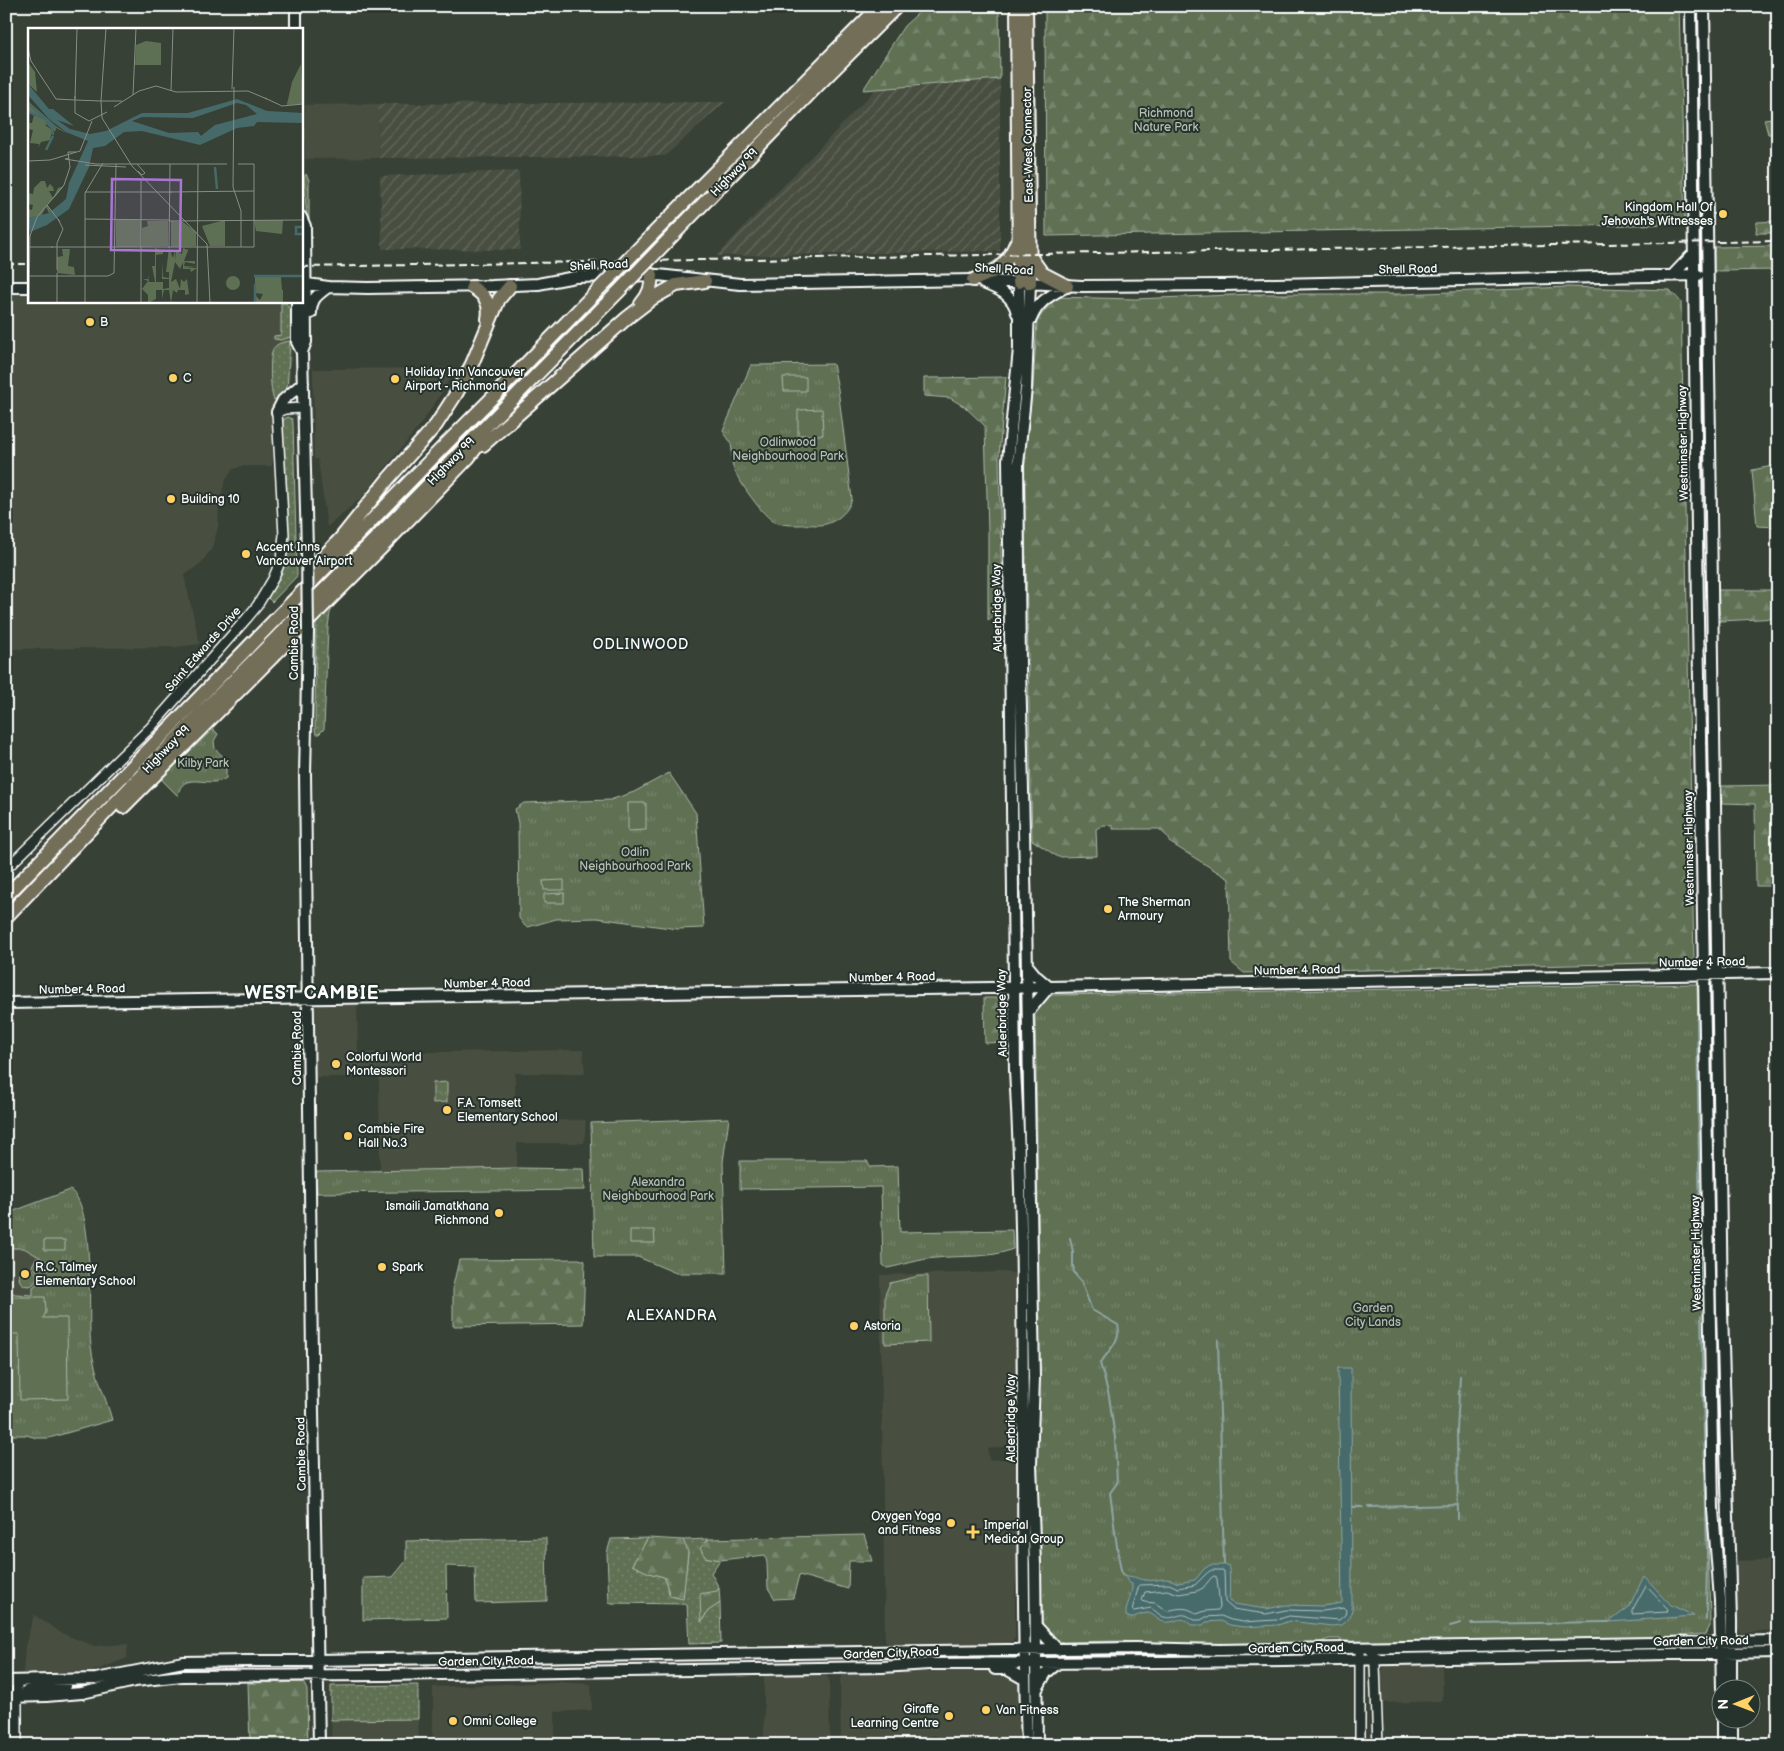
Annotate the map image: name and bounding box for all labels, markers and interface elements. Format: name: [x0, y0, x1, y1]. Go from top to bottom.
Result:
inset map: [28, 28, 302, 302]
street label: East-West Connector: [1020, 86, 1037, 203]
park label: Richmond Nature Park: [1134, 106, 1198, 135]
street label: Highway 99: [708, 145, 761, 200]
place label: Kingdom Hall Of Jehovah's Witnesses: [1601, 200, 1713, 229]
marker: Kingdom Hall Of Jehovah's Witnesses: [1717, 208, 1729, 220]
street label: Shell Road: [569, 256, 629, 275]
street label: Shell Road: [974, 260, 1034, 279]
street label: Shell Road: [1379, 261, 1438, 278]
place label: B: [100, 315, 108, 330]
marker: B: [84, 316, 96, 328]
place label: Holiday Inn Vancouver Airport - Richmond: [405, 365, 525, 394]
place label: C: [183, 371, 192, 386]
marker: C: [167, 372, 179, 384]
marker: Holiday Inn Vancouver Airport - Richmond: [389, 373, 401, 385]
street label: Westminster Highway: [1675, 384, 1692, 501]
street label: Highway 99: [425, 434, 478, 489]
park label: Odlinwood Neighbourhood Park: [732, 435, 844, 464]
place label: Building 10: [181, 492, 240, 507]
marker: Building 10: [165, 493, 177, 505]
place label: Accent Inns Vancouver Airport: [256, 540, 353, 569]
marker: Accent Inns Vancouver Airport: [240, 548, 252, 560]
street label: Alderbridge Way: [989, 563, 1006, 652]
street label: Saint Edwards Drive: [162, 604, 244, 695]
street label: Cambie Road: [287, 606, 302, 680]
district label: ODLINWOOD: [593, 636, 689, 653]
street label: Highway 99: [140, 722, 193, 777]
park label: Kilby Park: [177, 756, 229, 771]
street label: Westminster Highway: [1681, 789, 1698, 906]
park label: Odlin Neighbourhood Park: [579, 845, 691, 874]
place label: The Sherman Armoury: [1118, 895, 1191, 924]
marker: The Sherman Armoury: [1102, 903, 1114, 915]
street label: Number 4 Road: [1659, 954, 1746, 971]
street label: Number 4 Road: [1254, 962, 1341, 979]
street label: Alderbridge Way: [994, 968, 1011, 1057]
street label: Number 4 Road: [849, 969, 936, 986]
street label: Number 4 Road: [444, 975, 531, 992]
street label: Number 4 Road: [39, 981, 126, 998]
district label: WEST CAMBIE: [244, 983, 380, 1004]
street label: Cambie Road: [290, 1011, 305, 1085]
place label: Colorful World Montessori: [346, 1050, 422, 1079]
marker: Colorful World Montessori: [330, 1058, 342, 1070]
place label: F.A. Tomsett Elementary School: [457, 1096, 558, 1125]
marker: F.A. Tomsett Elementary School: [441, 1104, 453, 1116]
place label: Cambie Fire Hall No.3: [358, 1122, 424, 1151]
marker: Cambie Fire Hall No.3: [342, 1130, 354, 1142]
park label: Alexandra Neighbourhood Park: [602, 1175, 714, 1204]
street label: Westminster Highway: [1688, 1194, 1705, 1311]
place label: Ismaili Jamatkhana Richmond: [386, 1199, 489, 1228]
marker: Ismaili Jamatkhana Richmond: [493, 1207, 505, 1219]
place label: R.C. Talmey Elementary School: [35, 1260, 136, 1289]
place label: Spark: [392, 1260, 423, 1275]
marker: Spark: [376, 1261, 388, 1273]
marker: R.C. Talmey Elementary School: [19, 1268, 31, 1280]
park label: Garden City Lands: [1345, 1301, 1401, 1330]
district label: ALEXANDRA: [627, 1307, 717, 1324]
place label: Astoria: [864, 1319, 901, 1334]
marker: Astoria: [848, 1320, 860, 1332]
street label: Alderbridge Way: [1004, 1373, 1019, 1462]
street label: Cambie Road: [293, 1417, 310, 1491]
place label: Oxygen Yoga and Fitness: [871, 1509, 941, 1538]
marker: Oxygen Yoga and Fitness: [945, 1517, 957, 1529]
place label: Imperial Medical Group: [984, 1518, 1064, 1547]
marker: Imperial Medical Group: [966, 1525, 980, 1539]
street label: Garden City Road: [1653, 1633, 1749, 1650]
street label: Garden City Road: [1248, 1640, 1344, 1657]
street label: Garden City Road: [843, 1644, 939, 1663]
street label: Garden City Road: [438, 1653, 534, 1670]
north arrow: [1712, 1678, 1762, 1728]
text: N: [1715, 1699, 1732, 1710]
place label: Giraffe Learning Centre: [850, 1702, 939, 1731]
place label: Van Fitness: [996, 1703, 1059, 1718]
marker: Van Fitness: [980, 1704, 992, 1716]
marker: Giraffe Learning Centre: [943, 1710, 955, 1722]
place label: Omni College: [463, 1714, 537, 1729]
marker: Omni College: [447, 1715, 459, 1727]

